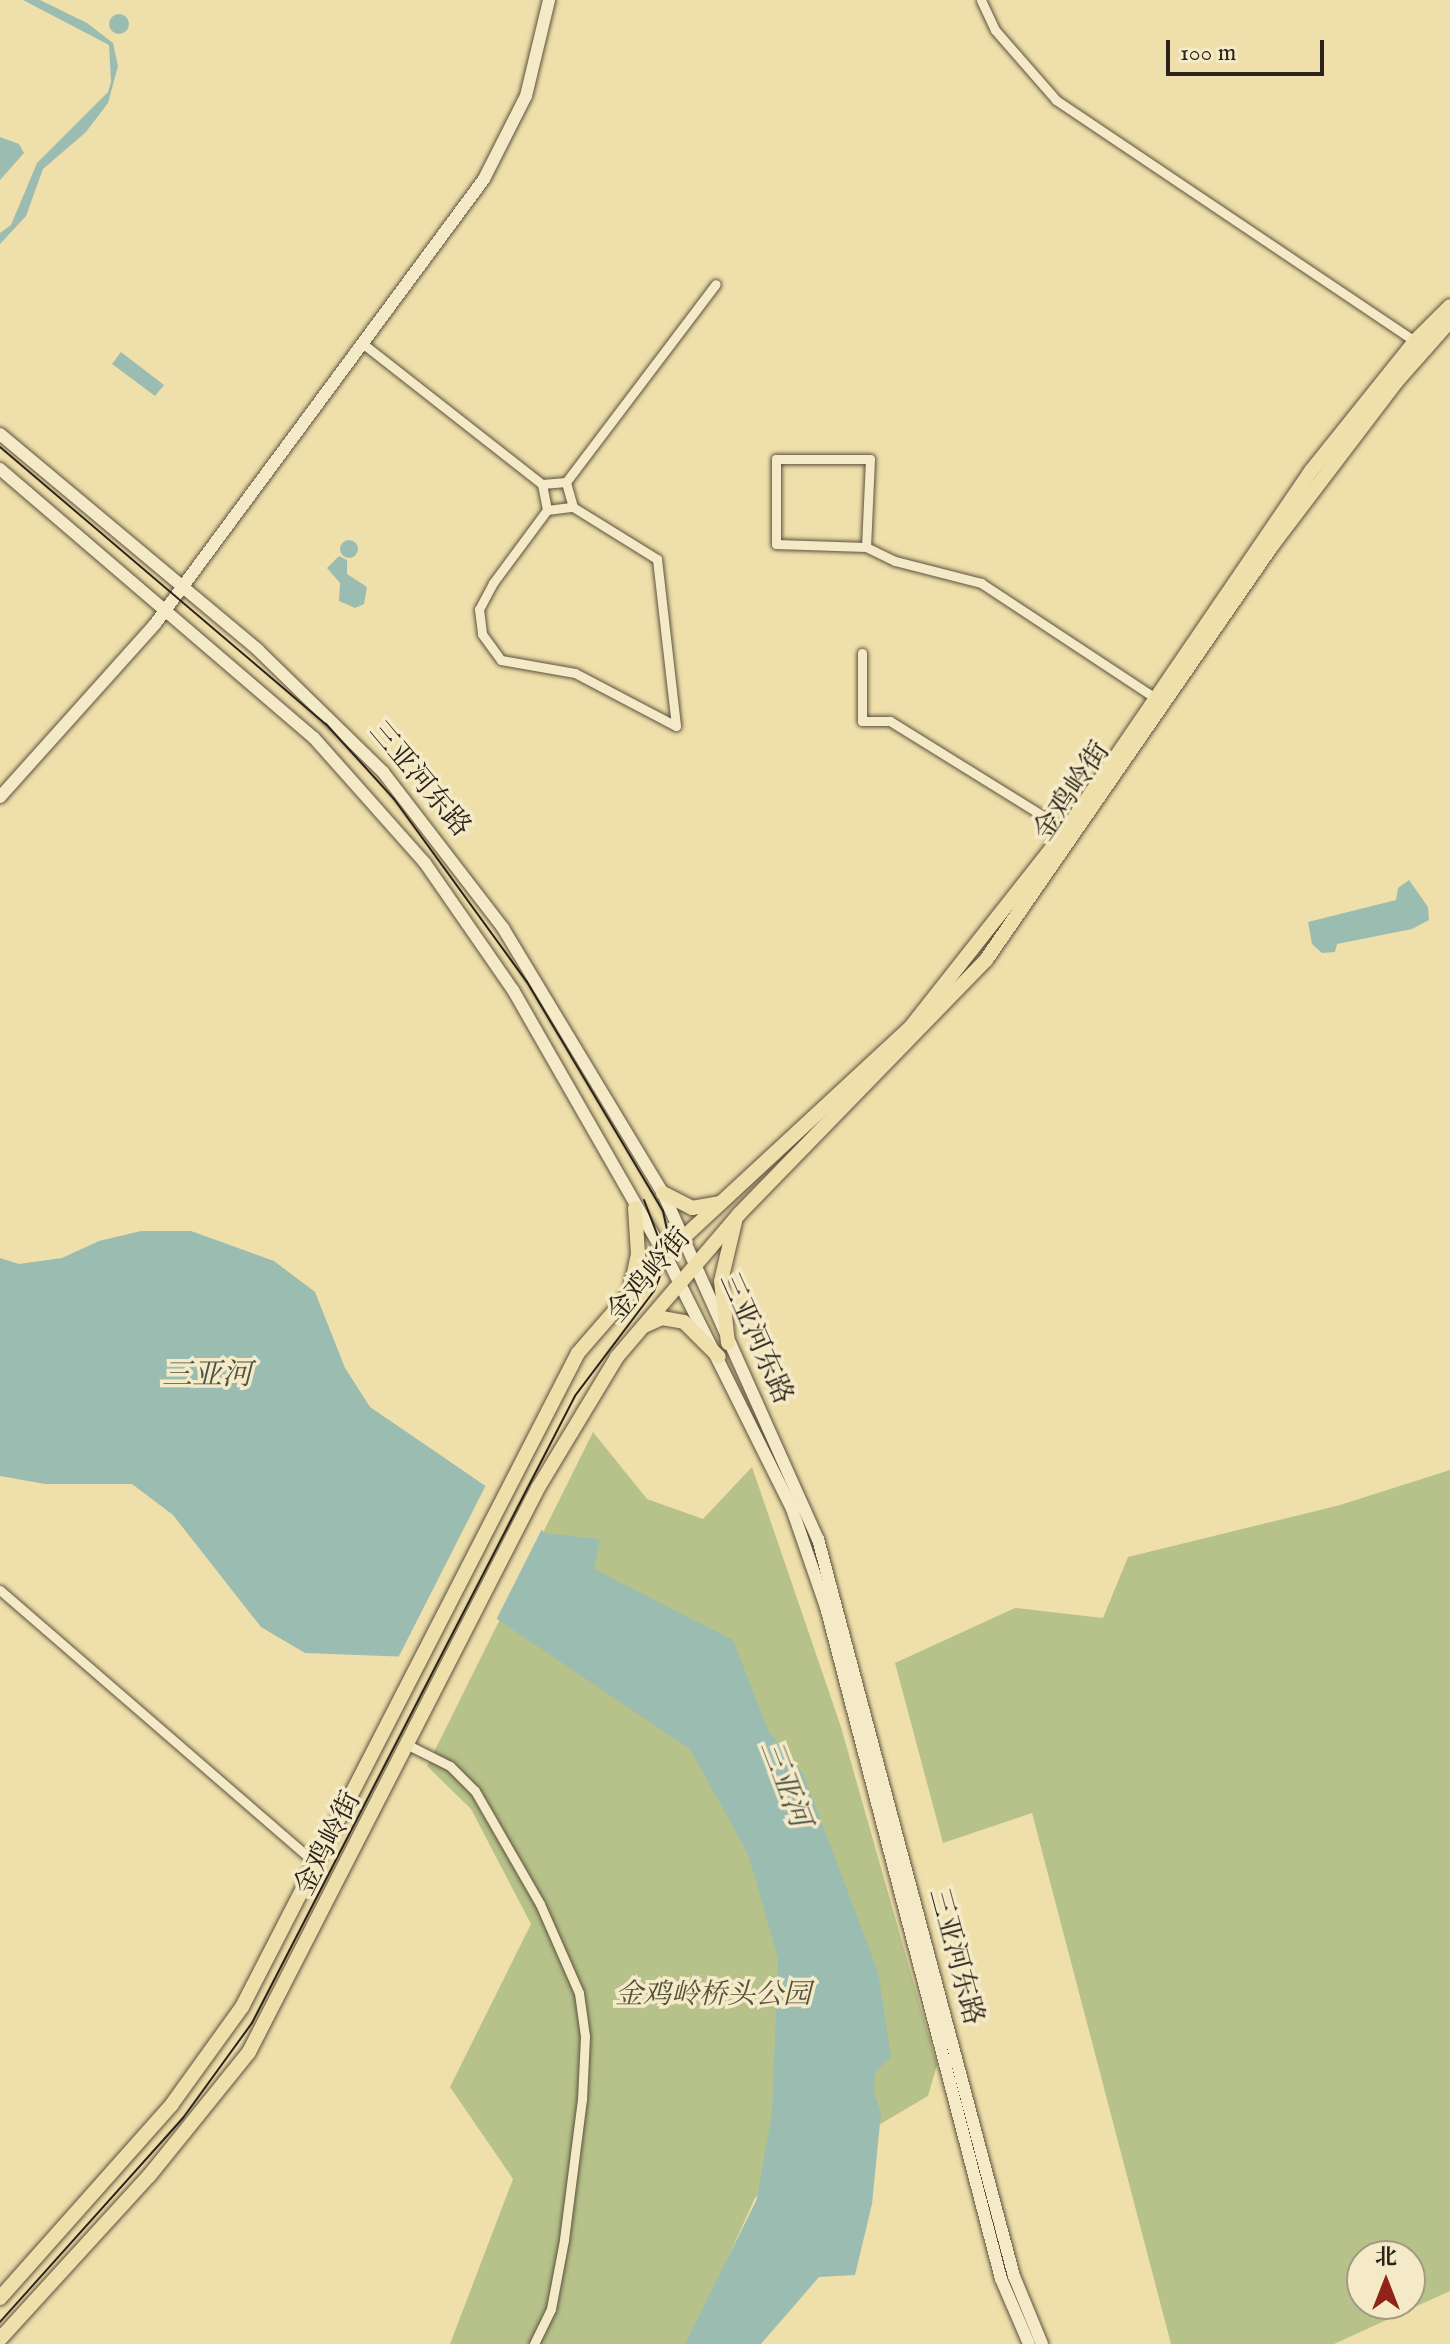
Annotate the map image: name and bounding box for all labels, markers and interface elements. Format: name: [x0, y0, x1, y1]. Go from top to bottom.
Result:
scale bar: [1170, 24, 1328, 74]
text: 100 m: [1180, 38, 1236, 69]
street label: 三亚河东路: [361, 716, 477, 844]
street label: 金鸡岭街: [1028, 736, 1118, 848]
street label: 金鸡岭街: [601, 1222, 699, 1330]
street label: 三亚河东路: [711, 1268, 799, 1410]
water label: 三亚河: [162, 1358, 252, 1394]
water label: 三亚河: [751, 1736, 817, 1832]
street label: 金鸡岭街: [289, 1786, 369, 1902]
street label: 三亚河东路: [921, 1885, 989, 2029]
park label: 金鸡岭桥头公园: [615, 1979, 811, 2013]
north arrow: [1346, 2240, 1426, 2320]
text: 北: [1375, 2244, 1397, 2272]

